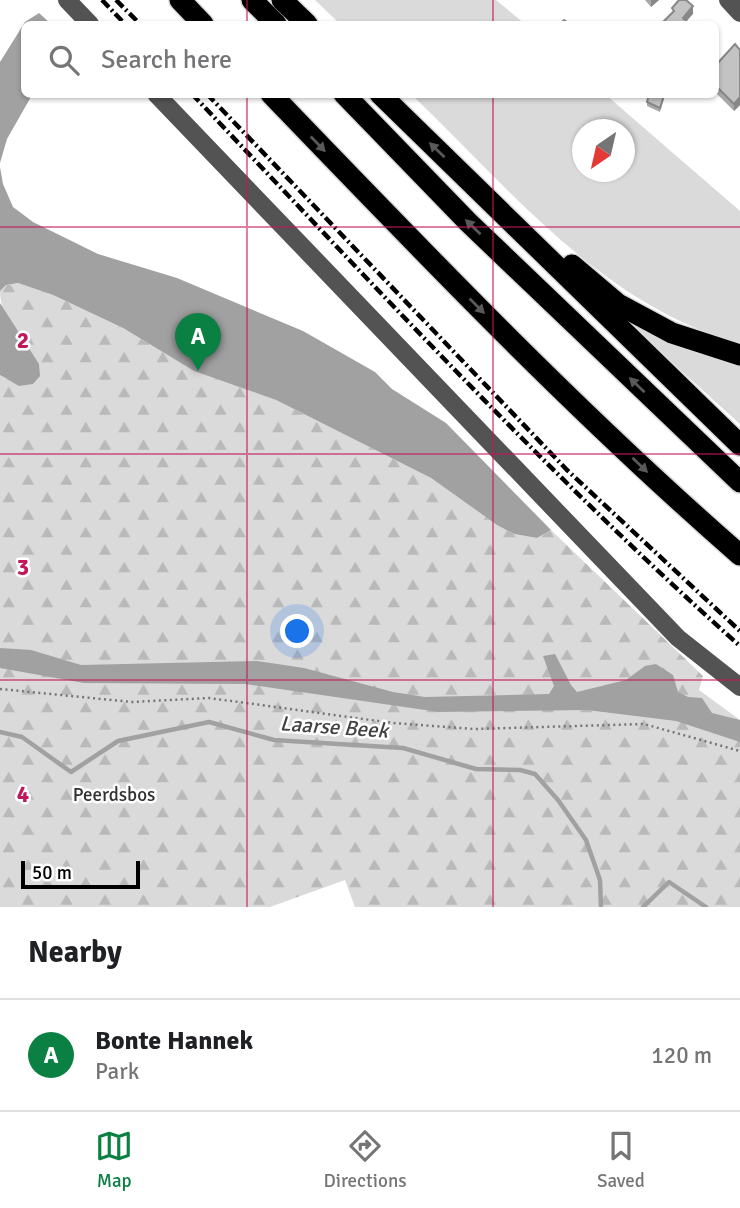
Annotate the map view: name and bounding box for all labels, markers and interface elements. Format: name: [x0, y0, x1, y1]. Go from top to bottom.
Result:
search box: [21, 21, 719, 98]
icon: search: [45, 41, 83, 79]
text: Search here: [101, 44, 232, 76]
north arrow: [572, 119, 635, 182]
one-way arrow: [310, 135, 327, 152]
one-way arrow: [429, 142, 445, 159]
one-way arrow: [465, 219, 482, 235]
one-way arrow: [469, 298, 486, 315]
pin: A: [175, 313, 221, 371]
text: 2: [17, 326, 29, 355]
one-way arrow: [628, 376, 645, 393]
one-way arrow: [631, 457, 649, 473]
text: 3: [17, 553, 29, 582]
your location: [280, 614, 314, 648]
water label: Laarse Beek: [279, 710, 391, 744]
text: 4: [17, 780, 29, 809]
park label: Peerdsbos: [73, 783, 155, 807]
scale bar: [21, 858, 140, 890]
text: 50 m: [32, 861, 72, 885]
text: Nearby: [28, 934, 122, 971]
text: Bonte Hannek: [95, 1025, 253, 1057]
text: A: [44, 1041, 58, 1070]
text: 120 m: [651, 1041, 712, 1070]
text: Park: [95, 1057, 139, 1086]
tab: Map: [95, 1127, 133, 1193]
tab: Directions: [324, 1127, 407, 1193]
tab: Saved: [597, 1127, 645, 1193]

